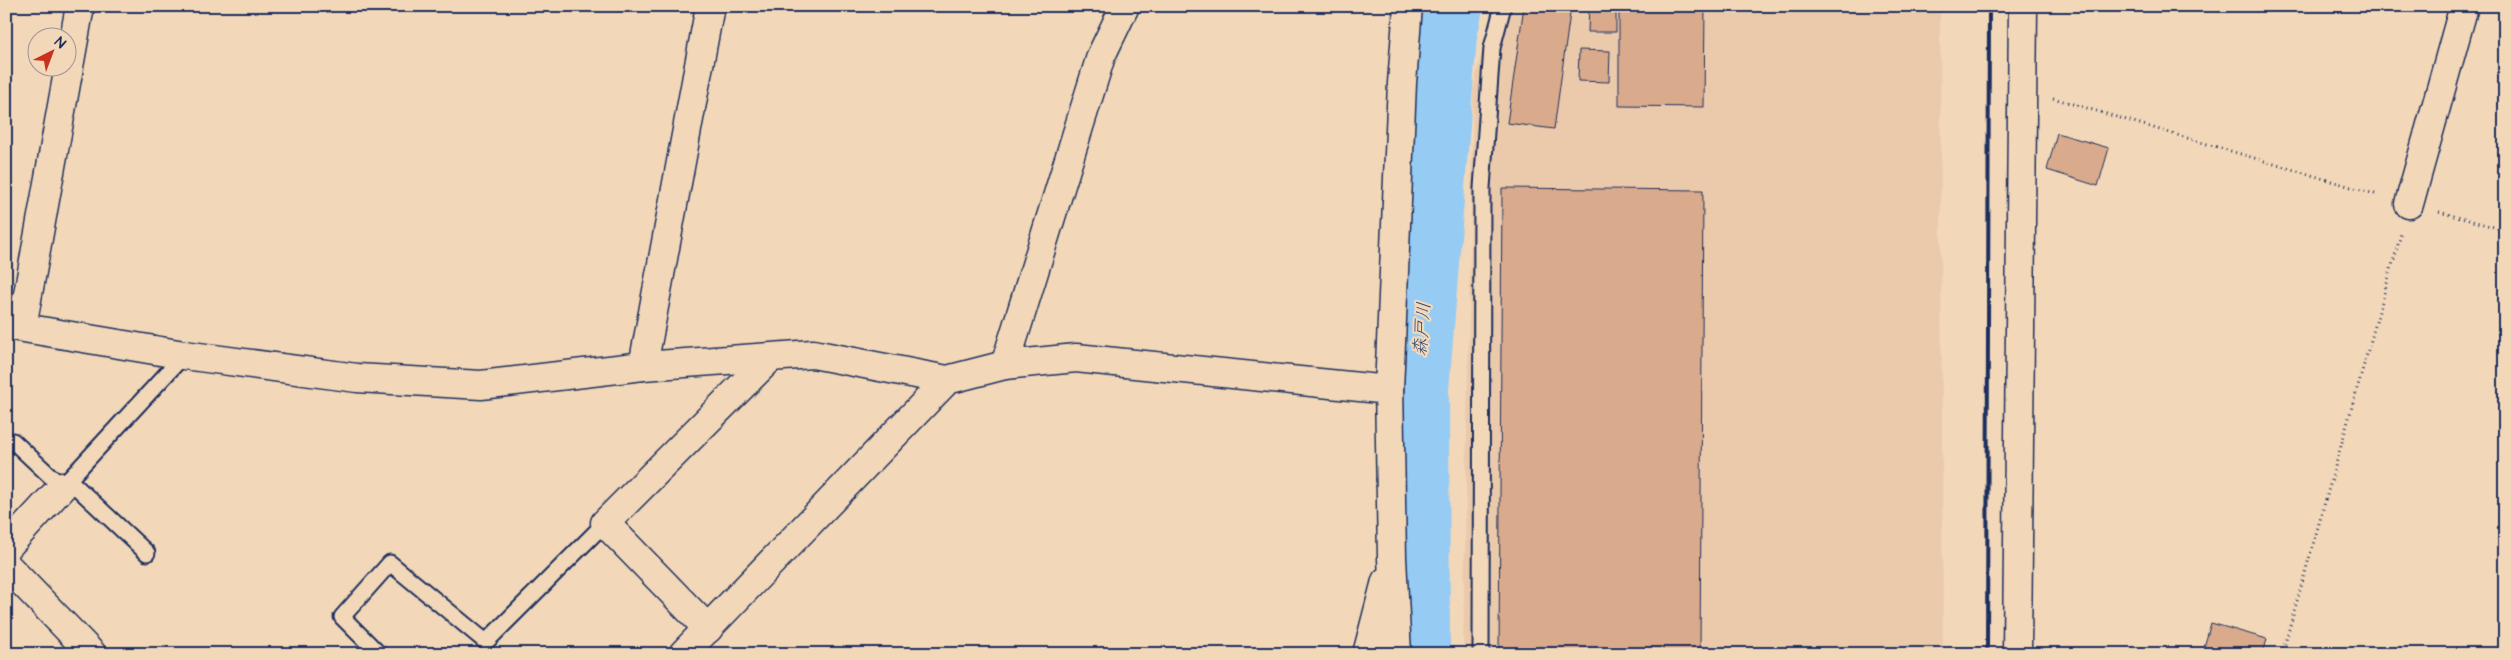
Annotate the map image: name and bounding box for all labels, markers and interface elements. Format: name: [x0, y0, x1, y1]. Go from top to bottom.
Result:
north arrow: [28, 28, 78, 78]
text: N: [50, 33, 70, 54]
water label: 森戸川: [1407, 301, 1437, 357]

